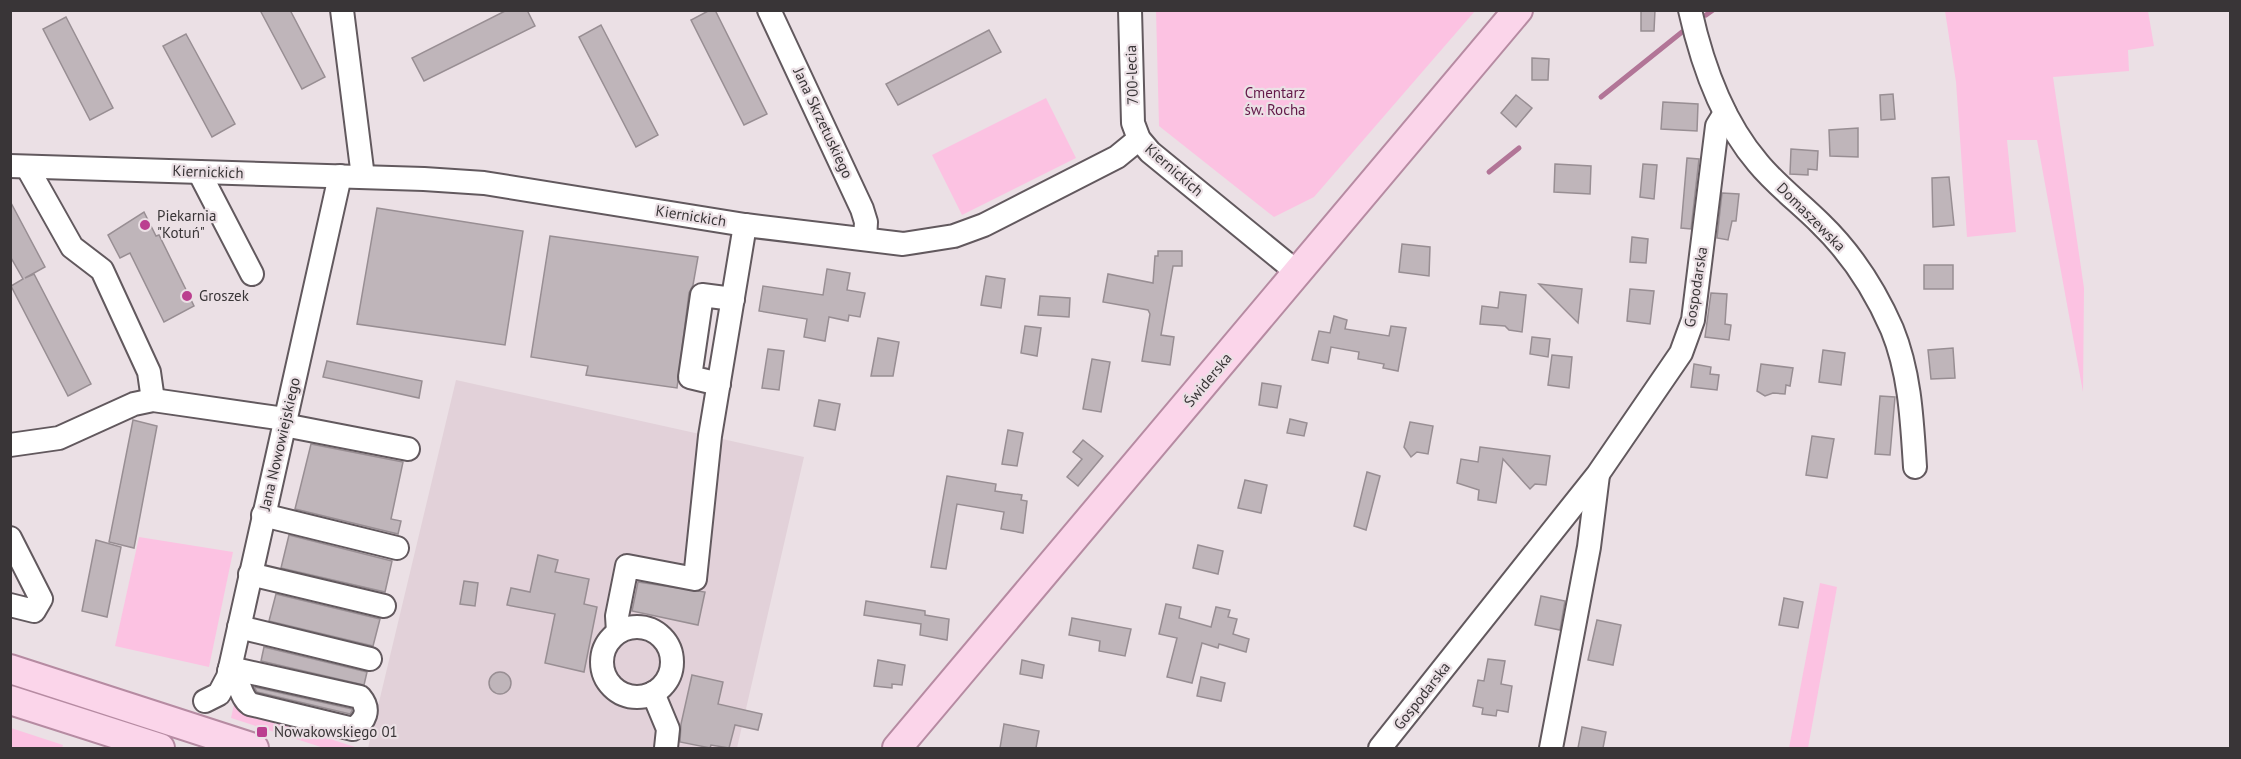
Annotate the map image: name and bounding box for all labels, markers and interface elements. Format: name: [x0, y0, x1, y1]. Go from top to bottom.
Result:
street label: 700-lecia: [1121, 45, 1142, 105]
street label: Jana Skrzetuskiego: [789, 63, 857, 181]
park label: Cmentarz św. Rocha: [1244, 83, 1306, 119]
street label: Kiernickich: [1141, 139, 1207, 200]
street label: Kiernickich: [172, 161, 244, 182]
street label: Domaszewska: [1773, 178, 1850, 255]
street label: Kiernickich: [654, 201, 728, 230]
place label: Piekarnia "Kotuń": [157, 206, 216, 242]
marker: Piekarnia "Kotuń": [138, 218, 152, 232]
street label: Gospodarska: [1680, 245, 1711, 329]
place label: Groszek: [199, 286, 250, 305]
marker: Groszek: [180, 289, 194, 303]
street label: Świderska: [1180, 349, 1236, 411]
street label: Jana Nowowiejskiego: [255, 376, 304, 513]
street label: Gospodarska: [1389, 658, 1454, 734]
place label: Nowakowskiego 01: [274, 722, 398, 741]
marker: Nowakowskiego 01: [255, 725, 269, 739]

